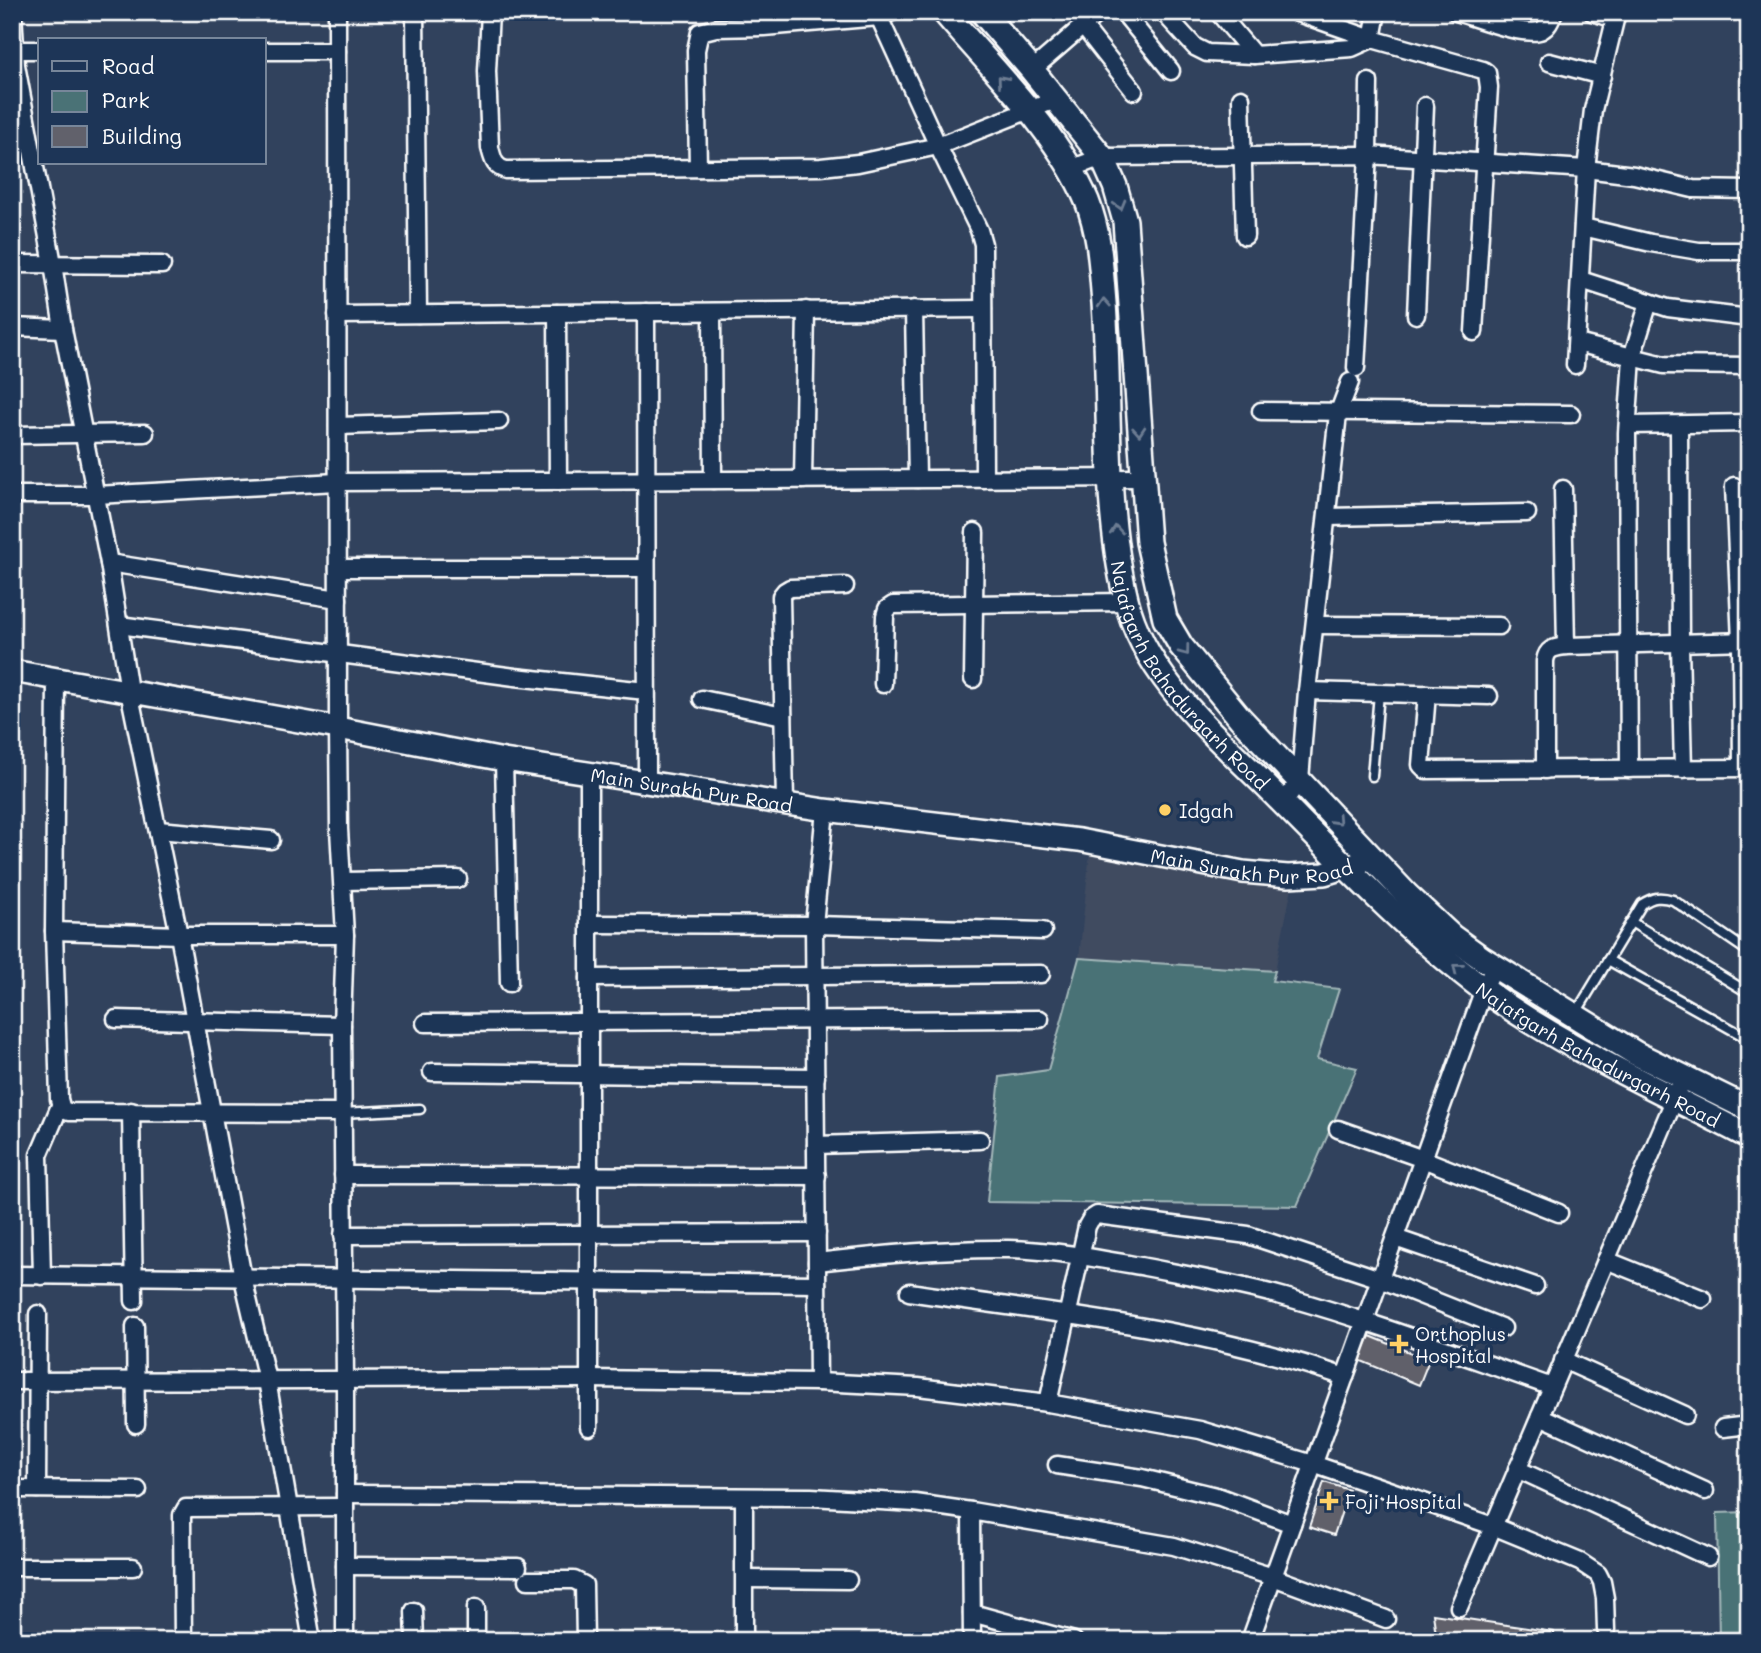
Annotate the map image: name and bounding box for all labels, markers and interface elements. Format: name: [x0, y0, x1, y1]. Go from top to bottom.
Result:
legend: [38, 38, 266, 164]
text: Road: [102, 52, 154, 79]
one-way arrow: [998, 76, 1010, 89]
text: Park: [102, 86, 150, 113]
text: Building: [102, 122, 182, 149]
one-way arrow: [1112, 199, 1127, 211]
one-way arrow: [1097, 297, 1112, 308]
one-way arrow: [1131, 426, 1146, 437]
one-way arrow: [1108, 525, 1123, 536]
street label: Najafgarh Bahadurgarh Road: [1106, 559, 1275, 795]
one-way arrow: [1177, 643, 1189, 655]
street label: Main Surakh Pur Road: [589, 761, 794, 817]
place label: Idgah: [1179, 798, 1233, 823]
marker: Idgah: [1157, 802, 1173, 818]
one-way arrow: [1328, 812, 1341, 825]
street label: Main Surakh Pur Road: [1149, 842, 1355, 889]
one-way arrow: [1453, 964, 1466, 976]
street label: Najafgarh Bahadurgarh Road: [1471, 976, 1724, 1132]
place label: Orthoplus Hospital: [1415, 1321, 1506, 1368]
marker: Orthoplus Hospital: [1389, 1334, 1409, 1354]
place label: Foji Hospital: [1345, 1489, 1462, 1514]
marker: Foji Hospital: [1319, 1491, 1339, 1511]

